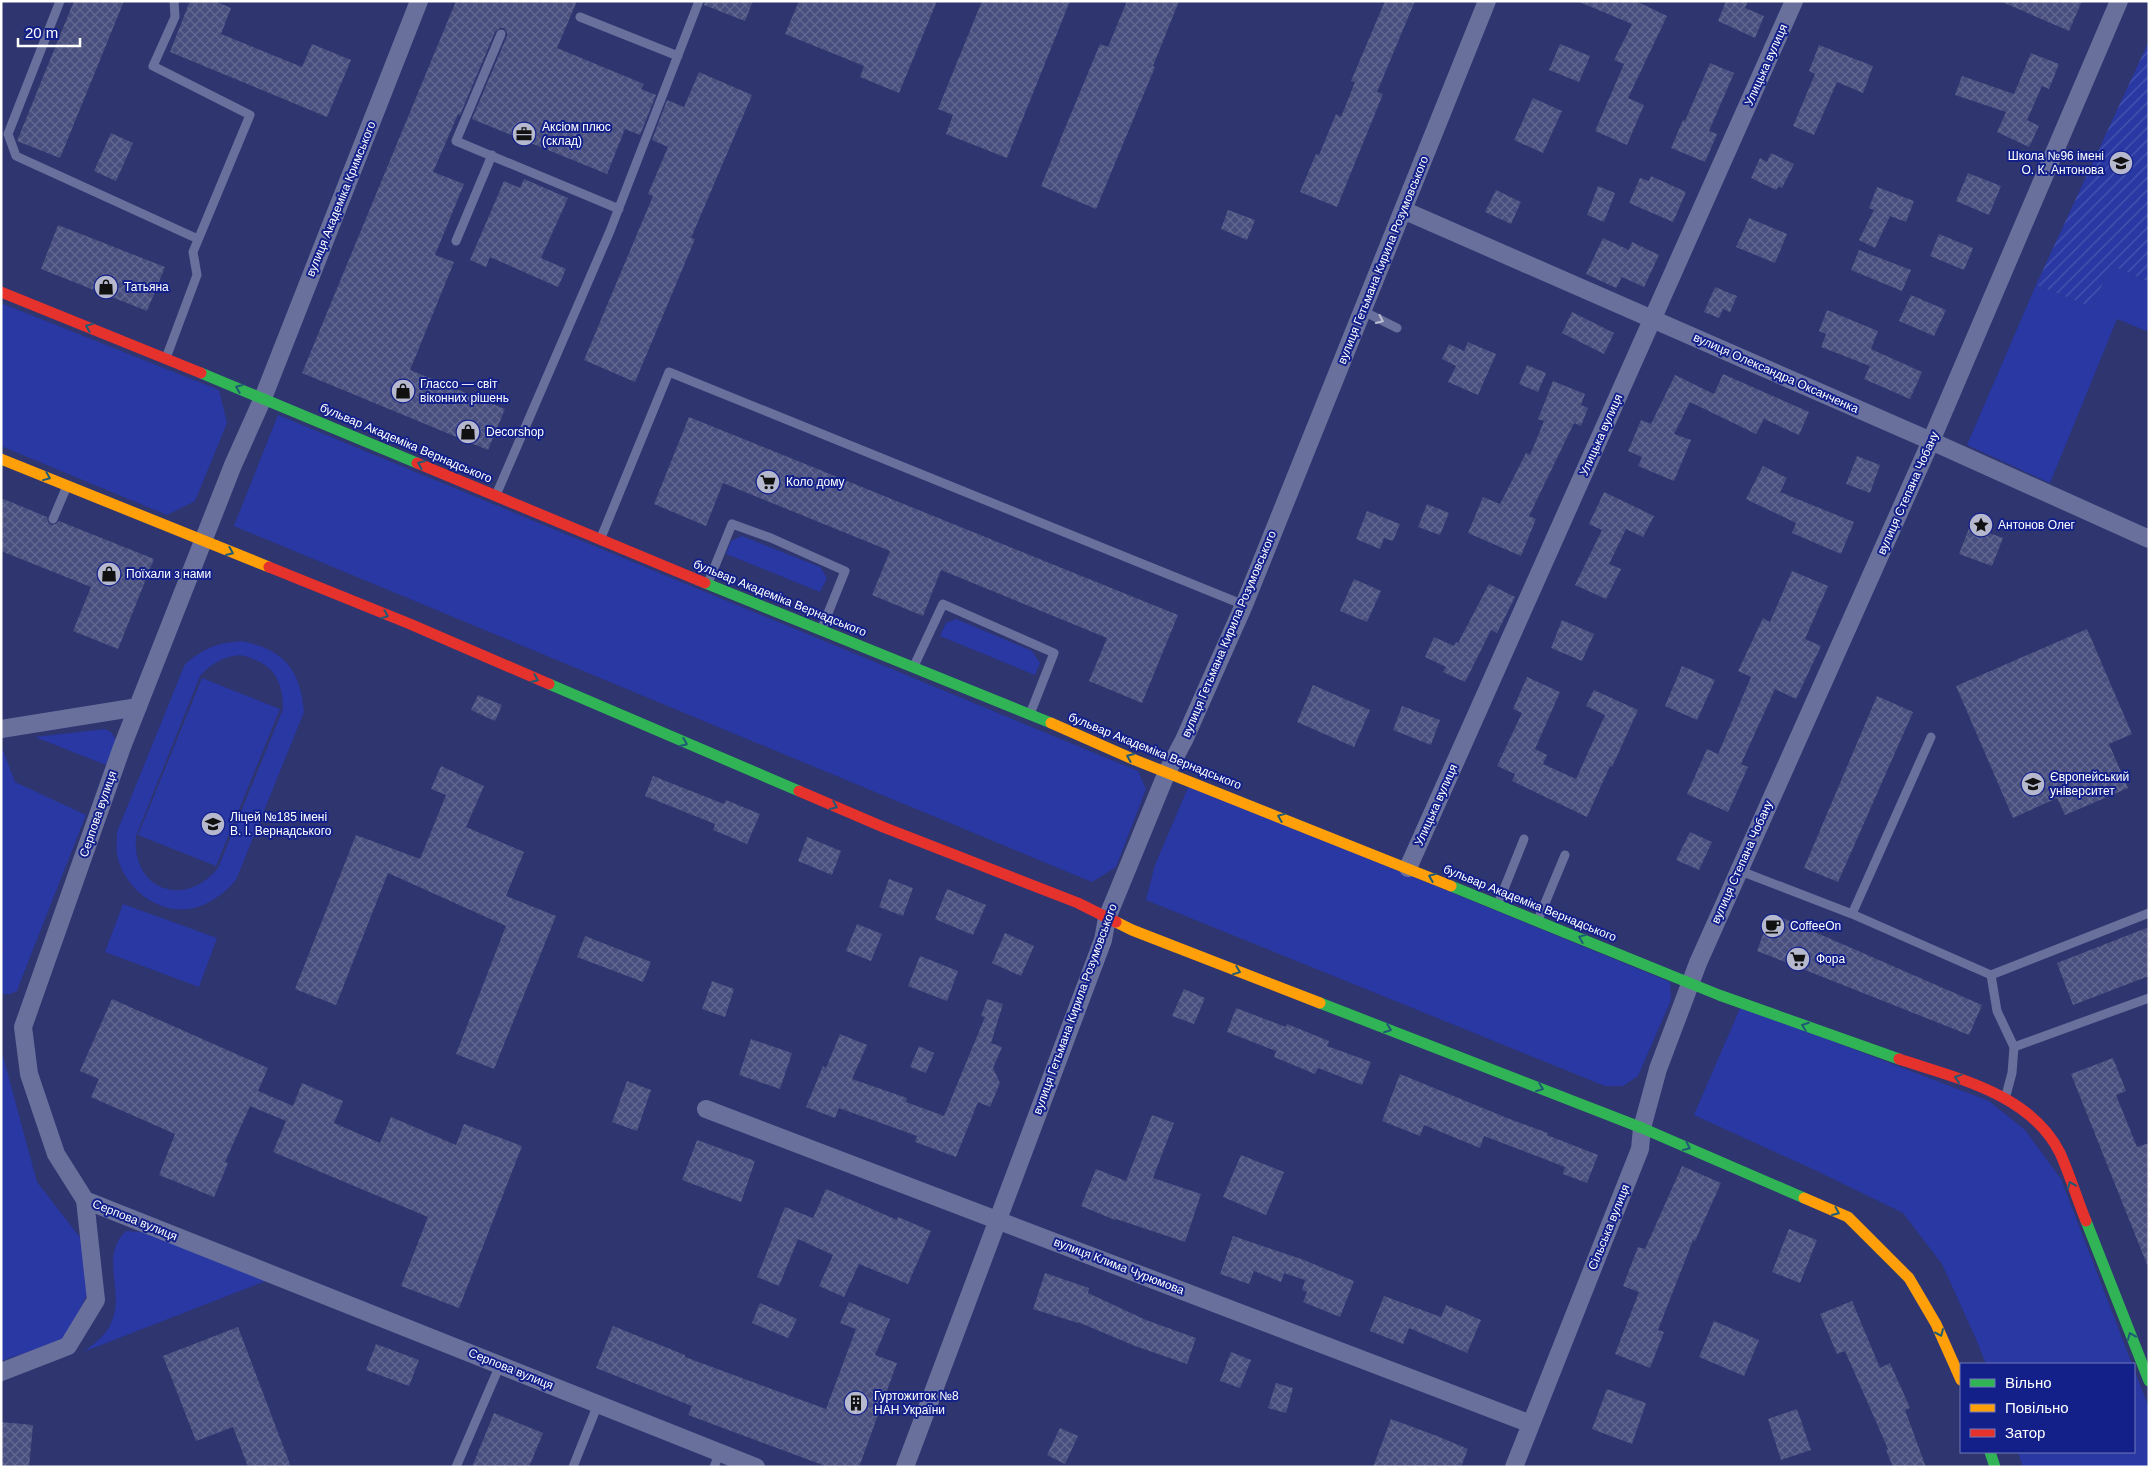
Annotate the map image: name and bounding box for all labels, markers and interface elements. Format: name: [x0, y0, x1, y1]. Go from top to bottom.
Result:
scale bar: [18, 15, 80, 47]
street label: Улицька вулиця: [1742, 22, 1790, 108]
text: 20 m: [25, 24, 58, 41]
street label: вулиця Академіка Кримського: [303, 119, 379, 279]
place label: Аксіом плюс (склад): [542, 120, 611, 148]
office icon: Аксіом плюс (склад): [511, 121, 537, 147]
place label: Школа №96 імені О. К. Антонова: [2008, 149, 2104, 177]
school or university icon: Школа №96 імені О. К. Антонова: [2108, 150, 2134, 176]
street label: вулиця Гетьмана Кирила Розумовського: [1335, 154, 1431, 366]
shop icon: Татьяна: [93, 274, 119, 300]
place label: Татьяна: [124, 280, 169, 294]
one-way arrow: [1375, 313, 1384, 324]
one-way arrow: [85, 323, 93, 333]
street label: вулиця Олександра Оксанченка: [1691, 330, 1861, 416]
place label: Глассо — світ віконних рішень: [420, 377, 509, 405]
shop icon: Глассо — світ віконних рішень: [390, 378, 416, 404]
one-way arrow: [235, 384, 244, 394]
street label: Улицька вулиця: [1577, 392, 1625, 478]
street label: бульвар Академіка Вернадського: [318, 400, 494, 486]
shop icon: Decorshop: [455, 419, 481, 445]
place label: Decorshop: [486, 425, 544, 439]
street label: вулиця Степана Чобану: [1874, 429, 1942, 557]
one-way arrow: [417, 460, 426, 471]
supermarket icon: Коло дому: [755, 469, 781, 495]
one-way arrow: [42, 472, 50, 482]
place label: Коло дому: [786, 475, 845, 489]
place icon: Антонов Олег: [1968, 512, 1994, 538]
place label: Антонов Олег: [1998, 518, 2076, 532]
street label: вулиця Гетьмана Кирила Розумовського: [1179, 528, 1279, 739]
one-way arrow: [225, 546, 233, 556]
street label: бульвар Академіка Вернадського: [691, 557, 869, 639]
shop icon: Поїхали з нами: [96, 561, 122, 587]
place label: Поїхали з нами: [126, 567, 211, 581]
one-way arrow: [381, 609, 389, 619]
one-way arrow: [530, 672, 539, 683]
street label: бульвар Академіка Вернадського: [1066, 710, 1244, 792]
one-way arrow: [679, 736, 688, 747]
one-way arrow: [1126, 753, 1135, 764]
street label: Улицька вулиця: [1412, 762, 1460, 848]
street label: Серпова вулиця: [77, 769, 119, 859]
place label: Європейський університет: [2050, 770, 2129, 798]
school or university icon: Європейський університет: [2020, 771, 2046, 797]
street label: вулиця Степана Чобану: [1708, 798, 1776, 926]
one-way arrow: [829, 800, 838, 811]
place label: Ліцей №185 імені В. І. Вернадського: [230, 810, 332, 838]
school or university icon: Ліцей №185 імені В. І. Вернадського: [200, 811, 226, 837]
one-way arrow: [1277, 813, 1286, 823]
street label: бульвар Академіка Вернадського: [1441, 862, 1619, 944]
one-way arrow: [1428, 873, 1437, 884]
street label: вулиця Гетьмана Кирила Розумовського: [1030, 901, 1120, 1116]
cafe icon: CoffeeOn: [1760, 913, 1786, 939]
place label: CoffeeOn: [1790, 919, 1841, 933]
one-way arrow: [1579, 934, 1587, 944]
supermarket icon: Фора: [1785, 946, 1811, 972]
place label: Фора: [1816, 952, 1845, 966]
one-way arrow: [1232, 965, 1241, 975]
one-way arrow: [1801, 1022, 1809, 1032]
one-way arrow: [1384, 1024, 1392, 1034]
one-way arrow: [1955, 1074, 1963, 1084]
one-way arrow: [1535, 1082, 1544, 1092]
one-way arrow: [1682, 1140, 1691, 1151]
one-way arrow: [2067, 1181, 2077, 1189]
street label: Сільська вулиця: [1585, 1182, 1633, 1272]
street label: Серпова вулиця: [90, 1197, 180, 1243]
one-way arrow: [1831, 1205, 1840, 1216]
street label: вулиця Клима Чурюмова: [1052, 1235, 1186, 1297]
one-way arrow: [1933, 1328, 1944, 1337]
one-way arrow: [2127, 1332, 2137, 1341]
street label: Серпова вулиця: [466, 1346, 556, 1392]
legend: [1960, 1363, 2135, 1453]
text: Вільно: [2005, 1374, 2052, 1391]
place label: Гуртожиток №8 НАН України: [874, 1389, 959, 1417]
building icon: Гуртожиток №8 НАН України: [843, 1390, 869, 1416]
text: Повільно: [2005, 1399, 2069, 1416]
text: Затор: [2005, 1424, 2045, 1441]

